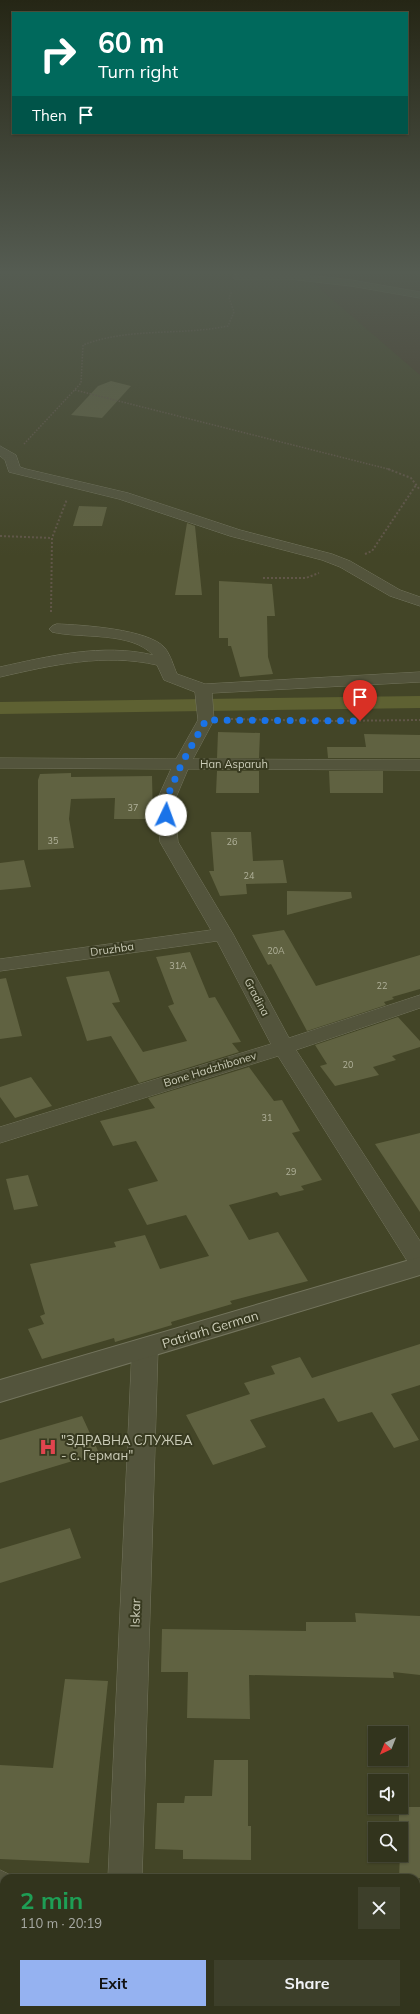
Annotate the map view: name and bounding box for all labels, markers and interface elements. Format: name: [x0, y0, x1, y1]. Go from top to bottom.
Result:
text: 60 m: [98, 25, 164, 60]
icon: right: [32, 28, 84, 80]
text: Turn right: [98, 60, 178, 83]
icon: arrive: [75, 104, 97, 126]
text: Then: [32, 106, 67, 125]
pin: [343, 680, 377, 721]
icon: arrive: [349, 686, 371, 708]
street label: Han Asparuh: [200, 757, 268, 771]
position arrow: [145, 794, 187, 836]
house number: 37: [128, 802, 138, 813]
house number: 35: [48, 835, 59, 846]
house number: 26: [227, 836, 237, 847]
house number: 24: [244, 870, 255, 881]
street label: Druzhba: [89, 939, 135, 959]
house number: 20А: [267, 945, 285, 956]
house number: 31А: [169, 960, 187, 971]
street label: Gradina: [241, 976, 273, 1018]
house number: 22: [377, 980, 387, 991]
street label: Bone Hadzhibonev: [162, 1048, 258, 1090]
house number: 20: [343, 1059, 353, 1070]
house number: 31: [262, 1112, 272, 1123]
house number: 29: [286, 1166, 296, 1177]
street label: Patriarh German: [160, 1307, 260, 1351]
place label: "ЗДРАВНА СЛУЖБА - с. Герман": [61, 1432, 193, 1463]
hospital icon: "ЗДРАВНА СЛУЖБА - с. Герман": [38, 1437, 58, 1457]
street label: Iskar: [126, 1598, 144, 1628]
north arrow: [368, 1726, 408, 1766]
map controls: [368, 1726, 408, 1862]
button: sound: [368, 1774, 408, 1814]
button: search: [368, 1822, 408, 1862]
text: 2 min: [20, 1885, 83, 1915]
button: close: [358, 1887, 400, 1929]
text: 110 m · 20:19: [20, 1915, 102, 1931]
button: Exit: [20, 1960, 206, 2006]
button: Share: [214, 1960, 400, 2006]

